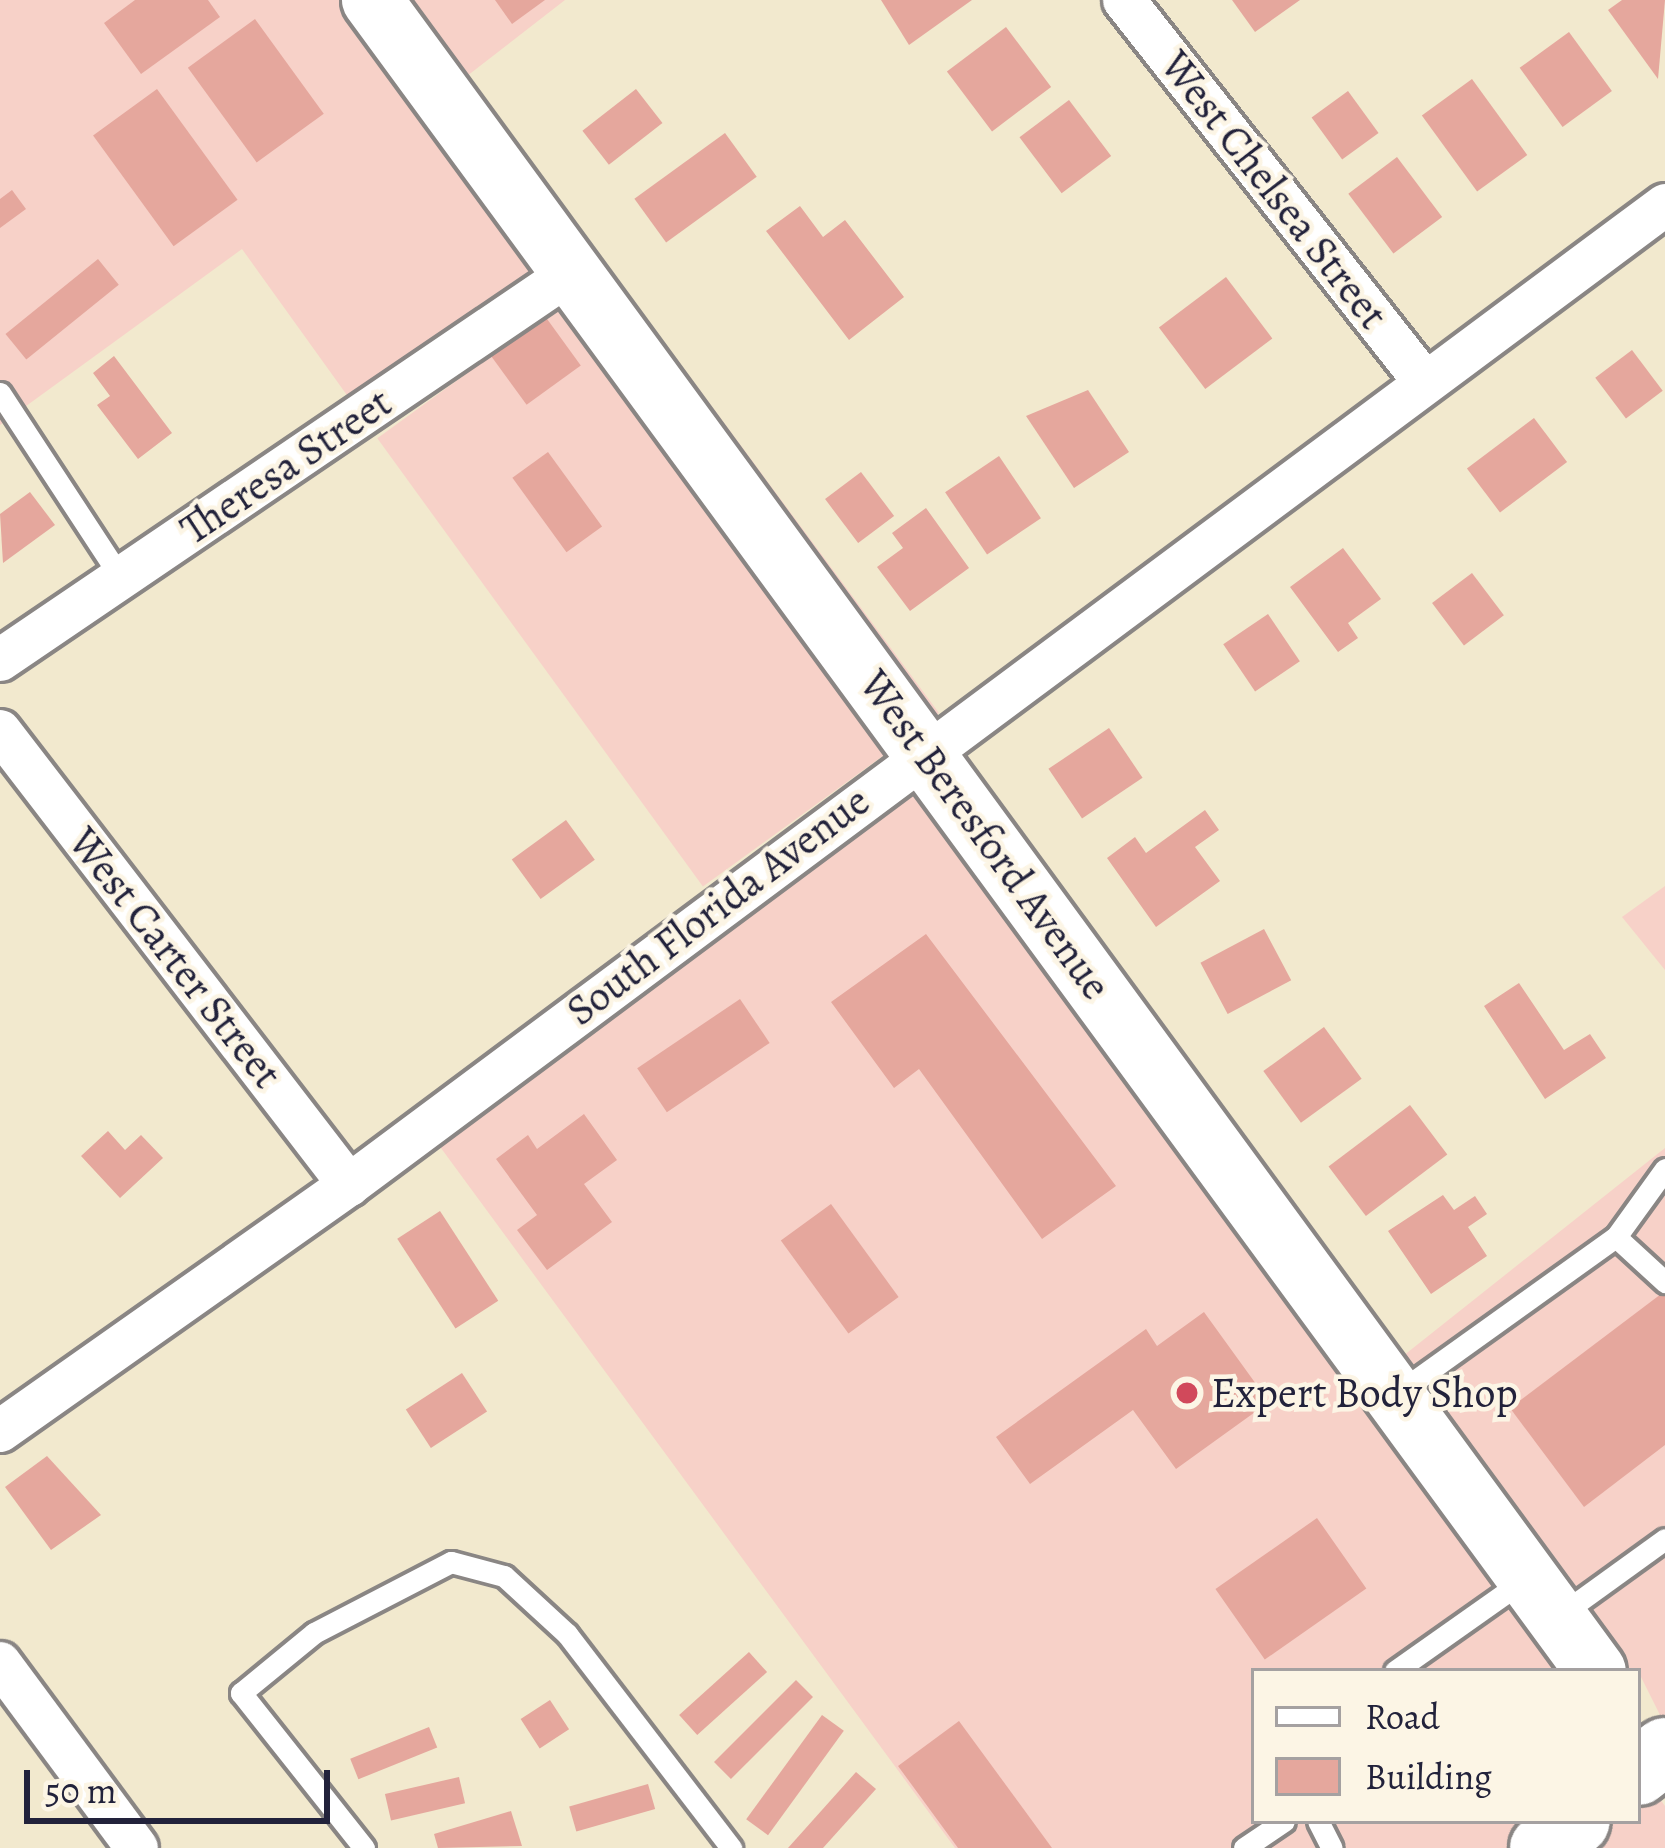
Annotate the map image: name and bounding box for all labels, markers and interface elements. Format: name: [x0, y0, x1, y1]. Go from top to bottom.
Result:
street label: West Chelsea Street: [1150, 41, 1398, 339]
street label: Theresa Street: [171, 377, 401, 555]
street label: West Beresford Avenue: [849, 661, 1121, 1009]
street label: South Florida Avenue: [557, 776, 879, 1036]
street label: West Carter Street: [58, 818, 292, 1098]
place label: Expert Body Shop: [1211, 1368, 1518, 1418]
marker: Expert Body Shop: [1174, 1380, 1200, 1406]
legend: [1251, 1668, 1641, 1824]
text: Road: [1365, 1692, 1440, 1741]
scale bar: [30, 1746, 336, 1820]
text: Building: [1365, 1752, 1492, 1801]
text: 50 m: [45, 1766, 117, 1815]

